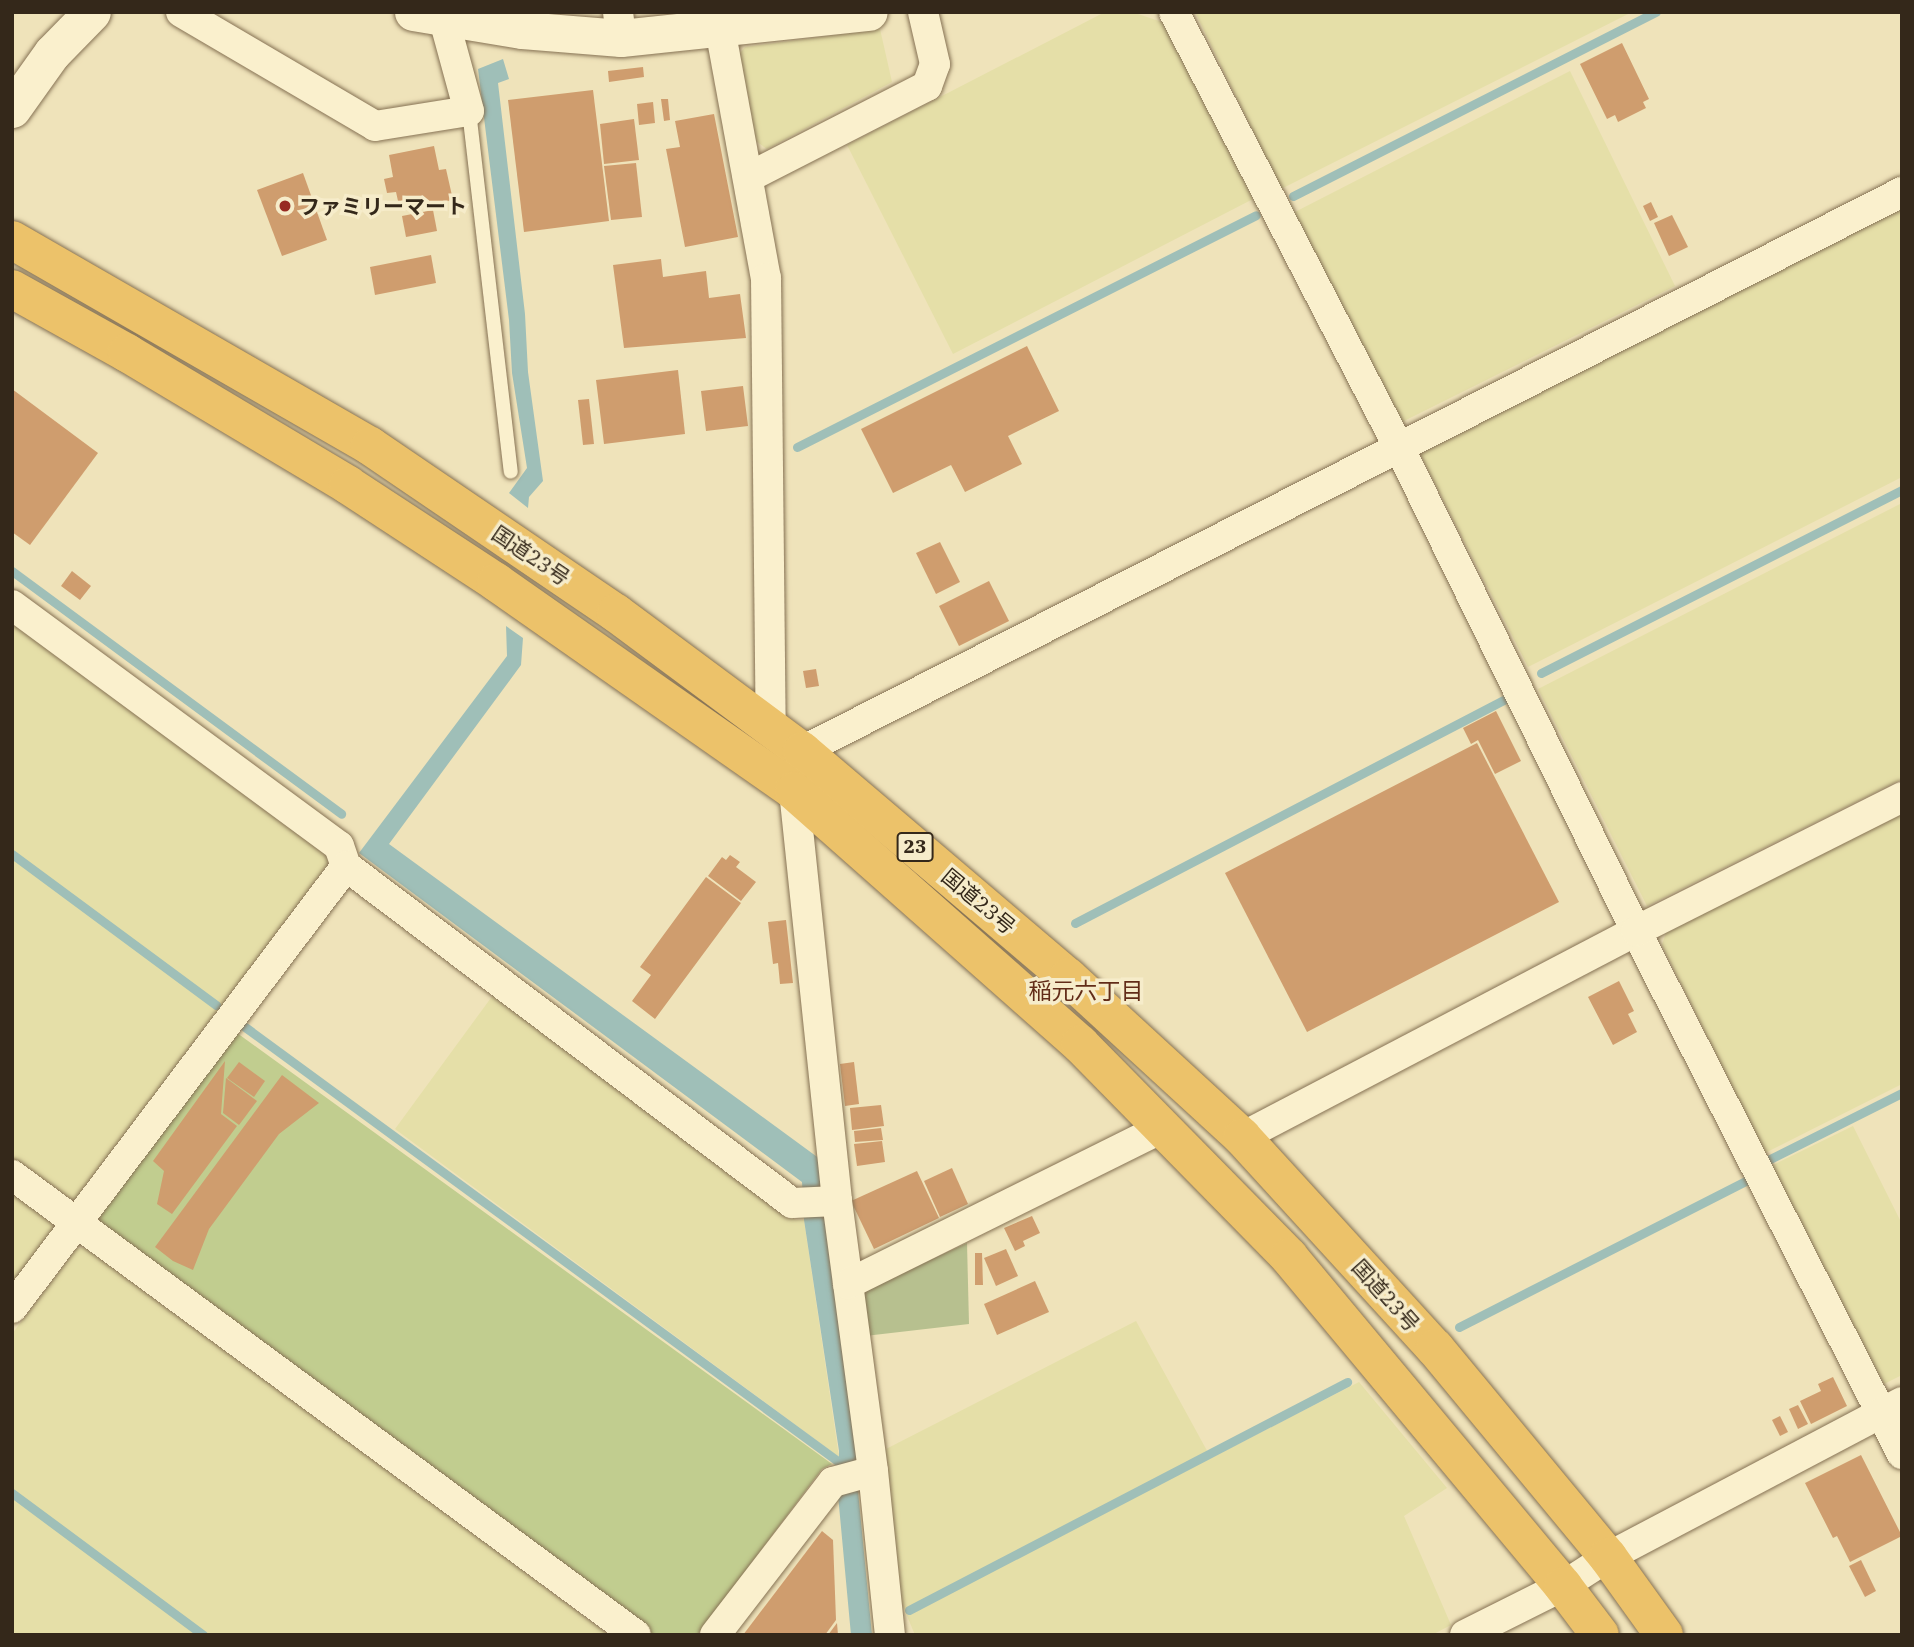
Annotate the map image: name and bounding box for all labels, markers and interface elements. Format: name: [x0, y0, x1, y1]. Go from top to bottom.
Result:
place label: ファミリーマート: [299, 193, 467, 219]
marker: ファミリーマート: [277, 198, 293, 214]
street label: 国道23号: [487, 520, 575, 590]
road number: 23: [896, 832, 934, 862]
street label: 国道23号: [937, 863, 1021, 939]
district label: 稲元六丁目: [1029, 976, 1143, 1004]
street label: 国道23号: [1347, 1254, 1425, 1336]

